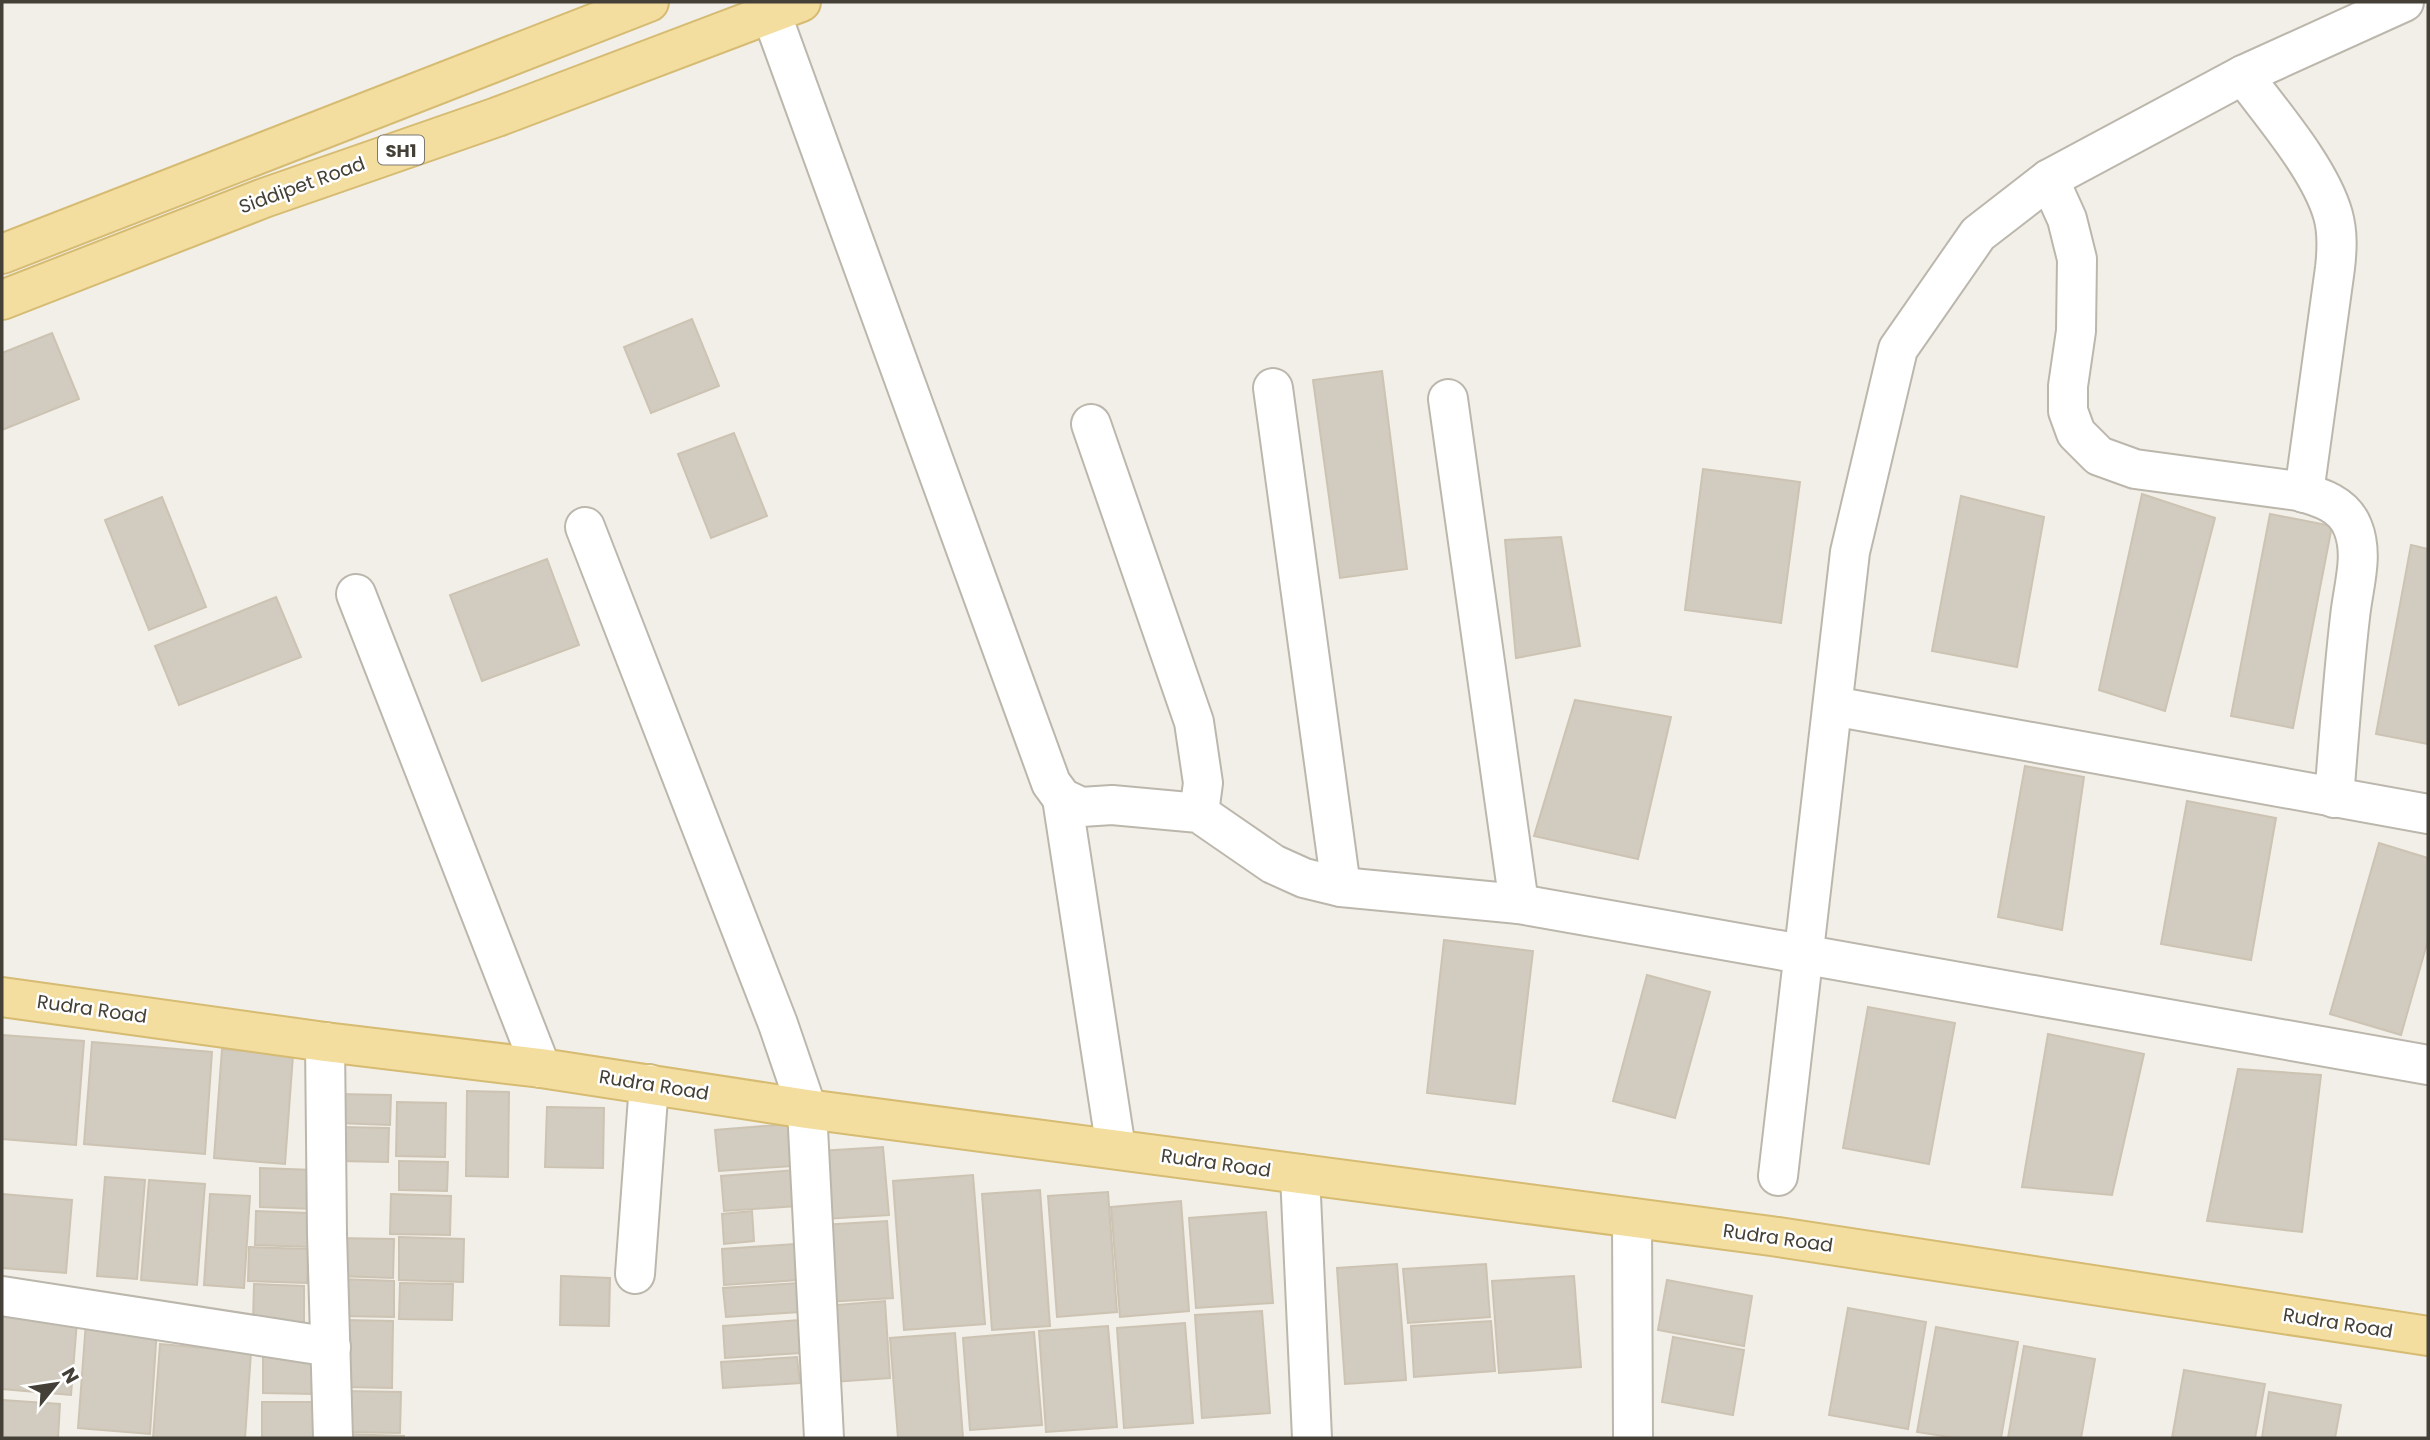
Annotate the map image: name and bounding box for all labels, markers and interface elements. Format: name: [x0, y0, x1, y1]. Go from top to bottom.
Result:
road number: SH1: [378, 135, 424, 164]
street label: Siddipet Road: [235, 150, 369, 220]
street label: Rudra Road: [35, 988, 149, 1030]
street label: Rudra Road: [597, 1063, 711, 1107]
street label: Rudra Road: [1159, 1142, 1273, 1184]
street label: Rudra Road: [1721, 1217, 1835, 1259]
street label: Rudra Road: [2281, 1301, 2395, 1345]
north arrow: [21, 1349, 91, 1419]
text: N: [55, 1363, 86, 1389]

